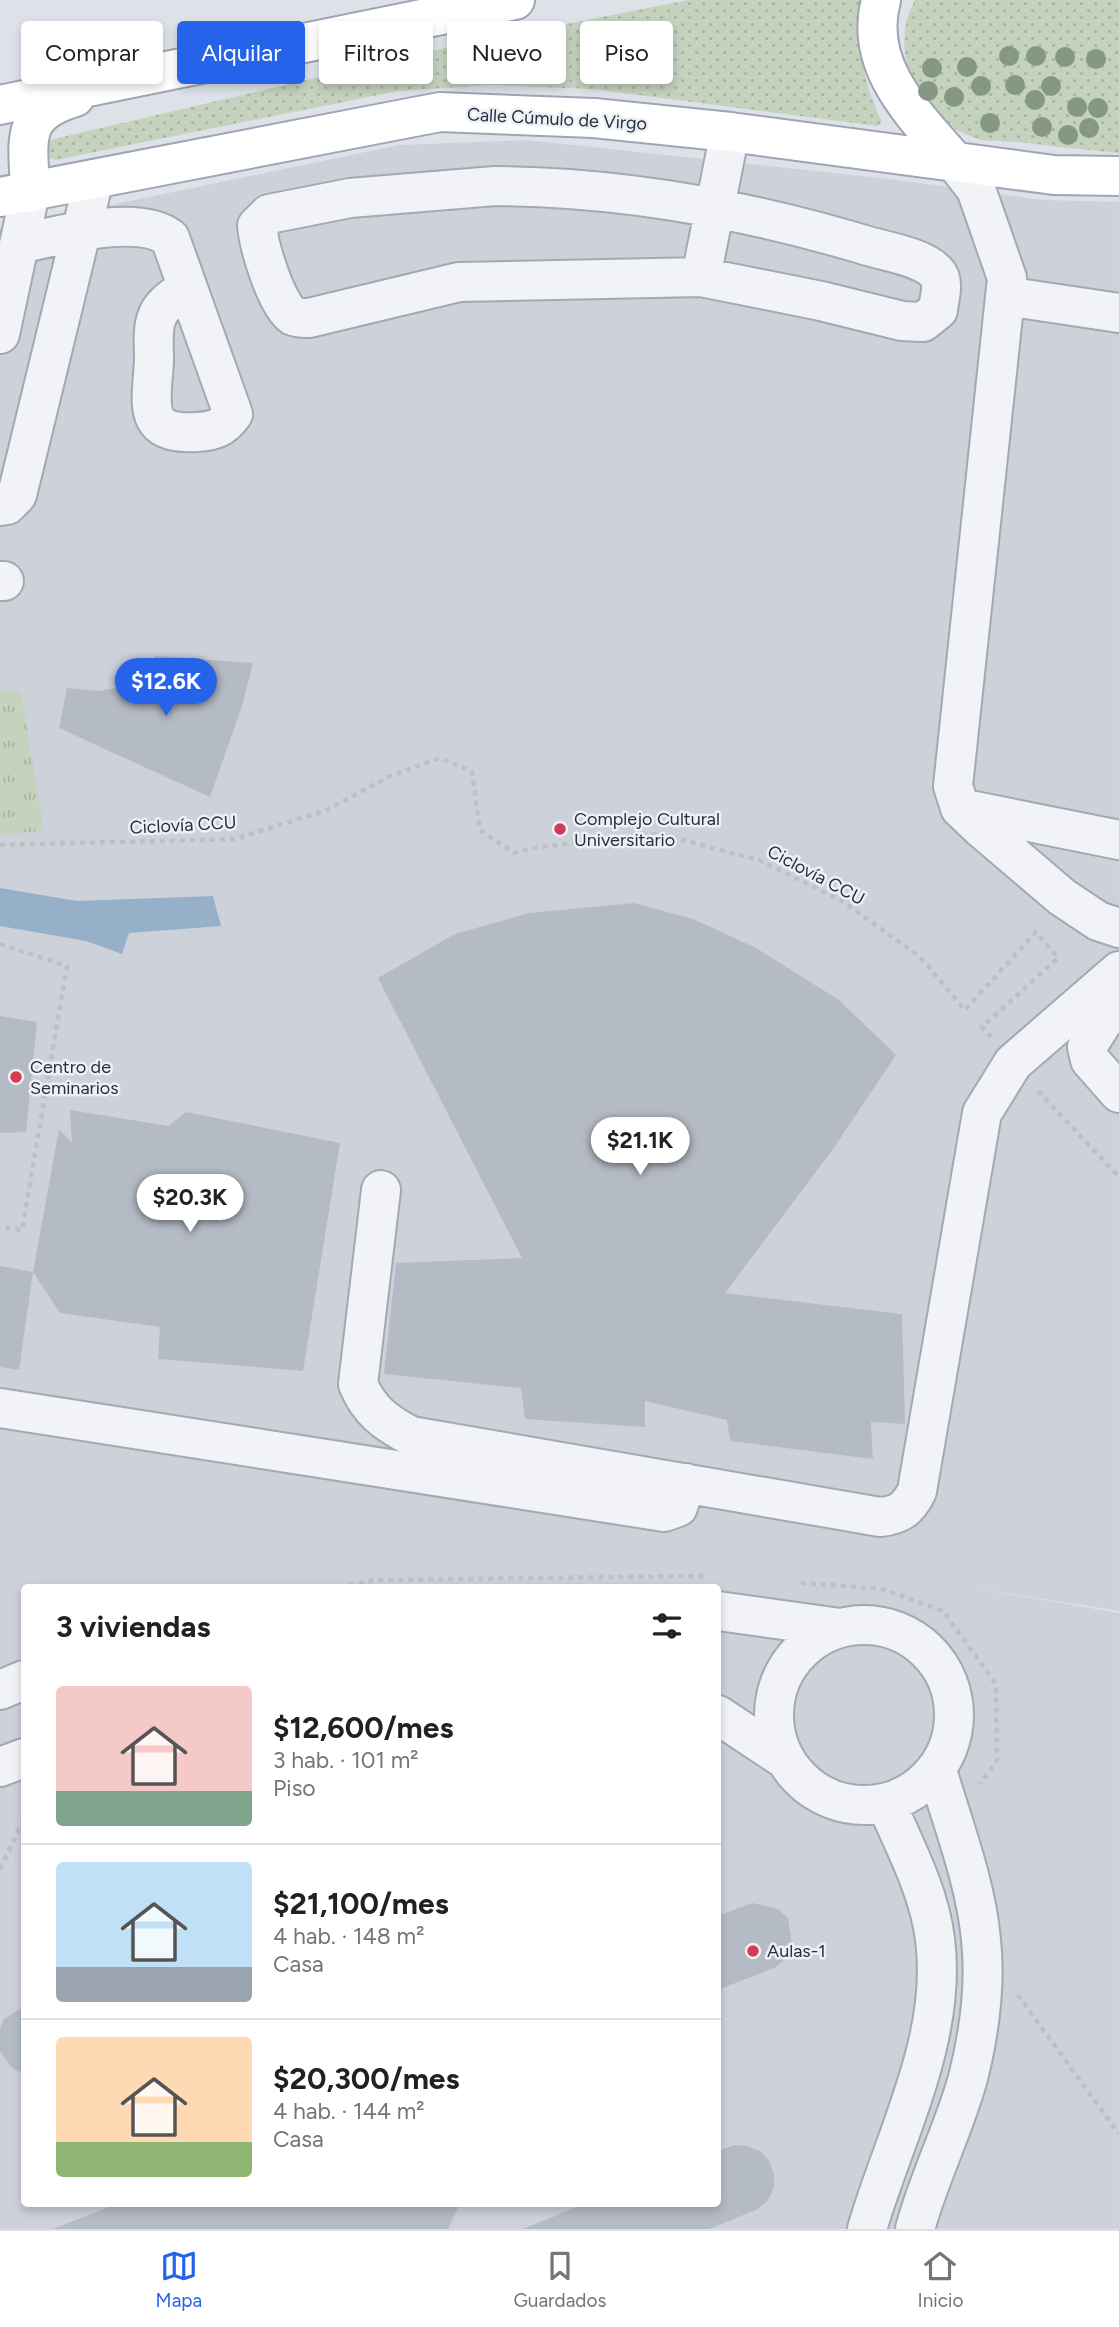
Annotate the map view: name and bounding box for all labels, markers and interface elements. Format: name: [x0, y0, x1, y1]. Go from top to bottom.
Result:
chip: Comprar: [21, 21, 163, 84]
chip: Alquilar: [177, 21, 305, 84]
chip: Filtros: [319, 21, 433, 84]
chip: Nuevo: [447, 21, 566, 84]
chip: Piso: [580, 21, 673, 84]
street label: Calle Cúmulo de Virgo: [466, 103, 648, 135]
pin: $12.6K: [109, 658, 223, 718]
text: $12.6K: [131, 667, 201, 695]
place label: Complejo Cultural Universitario: [574, 808, 720, 851]
street label: Ciclovía CCU: [129, 811, 237, 839]
marker: Complejo Cultural Universitario: [552, 821, 568, 837]
street label: Ciclovía CCU: [764, 840, 868, 910]
place label: Centro de Seminarios: [30, 1056, 119, 1099]
marker: Centro de Seminarios: [8, 1069, 24, 1085]
pin: $21.1K: [583, 1118, 697, 1177]
text: $21.1K: [607, 1126, 673, 1154]
pin: $20.3K: [133, 1174, 247, 1234]
text: $20.3K: [153, 1183, 227, 1211]
icon: filters: [648, 1607, 686, 1645]
text: 3 viviendas: [56, 1608, 210, 1645]
text: $12,600/mes: [273, 1709, 453, 1746]
icon: home: [112, 1714, 196, 1798]
text: 3 hab. · 101 m²: [273, 1746, 419, 1774]
text: Piso: [273, 1774, 316, 1802]
text: $21,100/mes: [273, 1885, 449, 1922]
icon: home: [112, 1890, 196, 1974]
text: 4 hab. · 148 m²: [273, 1922, 424, 1950]
place label: Aulas-1: [767, 1940, 826, 1962]
marker: Aulas-1: [745, 1943, 761, 1959]
text: Casa: [273, 1950, 324, 1978]
text: $20,300/mes: [273, 2060, 459, 2097]
icon: home: [112, 2065, 196, 2149]
text: 4 hab. · 144 m²: [273, 2097, 425, 2125]
text: Casa: [273, 2125, 324, 2153]
tab: Mapa: [156, 2247, 202, 2312]
tab: Guardados: [513, 2247, 606, 2312]
tab: Inicio: [918, 2247, 963, 2312]

